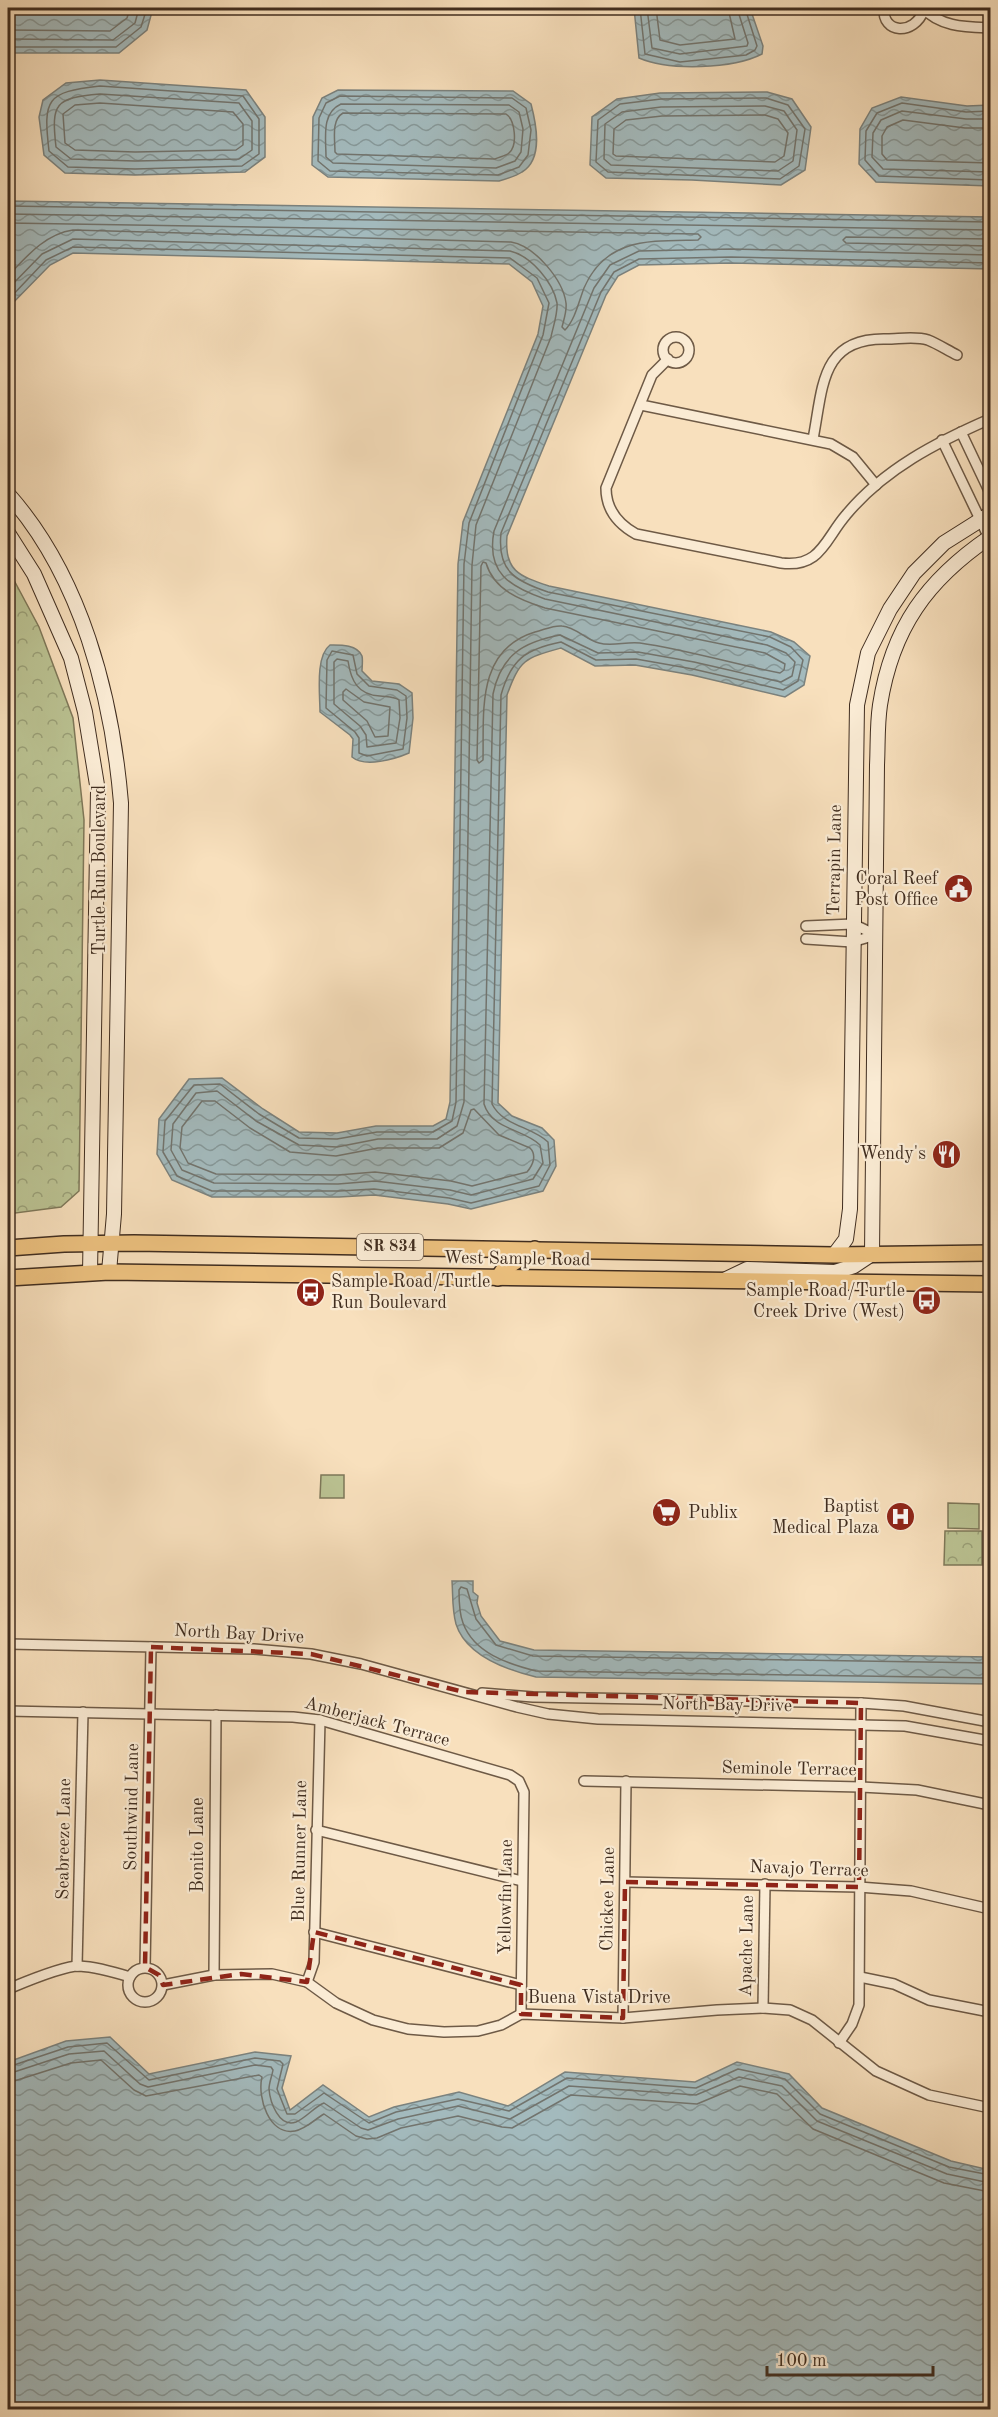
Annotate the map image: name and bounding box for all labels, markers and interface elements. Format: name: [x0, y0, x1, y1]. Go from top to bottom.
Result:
street label: Turtle Run Boulevard: [91, 785, 109, 955]
street label: Terrapin Lane: [825, 804, 845, 916]
place label: Coral Reef Post Office: [854, 870, 939, 909]
public building icon: Coral Reef Post Office: [943, 873, 975, 905]
restaurant icon: Wendy's: [931, 1138, 963, 1170]
place label: Wendy's: [859, 1145, 926, 1163]
road number: SR 834: [357, 1234, 423, 1260]
street label: West Sample Road: [443, 1249, 591, 1269]
place label: Sample Road/Turtle Run Boulevard: [331, 1273, 490, 1312]
bus stop icon: Sample Road/Turtle Run Boulevard: [294, 1276, 326, 1308]
place label: Sample Road/Turtle Creek Drive (West): [746, 1282, 905, 1321]
bus stop icon: Sample Road/Turtle Creek Drive (West): [910, 1285, 942, 1317]
supermarket icon: Publix: [651, 1497, 683, 1529]
place label: Baptist Medical Plaza: [772, 1498, 879, 1537]
hospital icon: Baptist Medical Plaza: [884, 1501, 916, 1533]
place label: Publix: [688, 1504, 738, 1522]
street label: North Bay Drive: [174, 1622, 304, 1646]
street label: Amberjack Terrace: [302, 1694, 452, 1750]
street label: North Bay Drive: [662, 1695, 792, 1715]
street label: Southwind Lane: [122, 1743, 142, 1871]
street label: Seminole Terrace: [721, 1759, 857, 1779]
street label: Seabreeze Lane: [54, 1778, 74, 1900]
street label: Blue Runner Lane: [290, 1780, 310, 1922]
street label: Bonito Lane: [189, 1797, 207, 1893]
street label: Yellowfin Lane: [496, 1839, 516, 1955]
street label: Chickee Lane: [598, 1847, 618, 1951]
street label: Navajo Terrace: [749, 1858, 869, 1880]
street label: Apache Lane: [737, 1895, 757, 1997]
street label: Buena Vista Drive: [527, 1989, 671, 2007]
scale bar: [767, 2339, 934, 2377]
text: 100 m: [776, 2352, 827, 2370]

